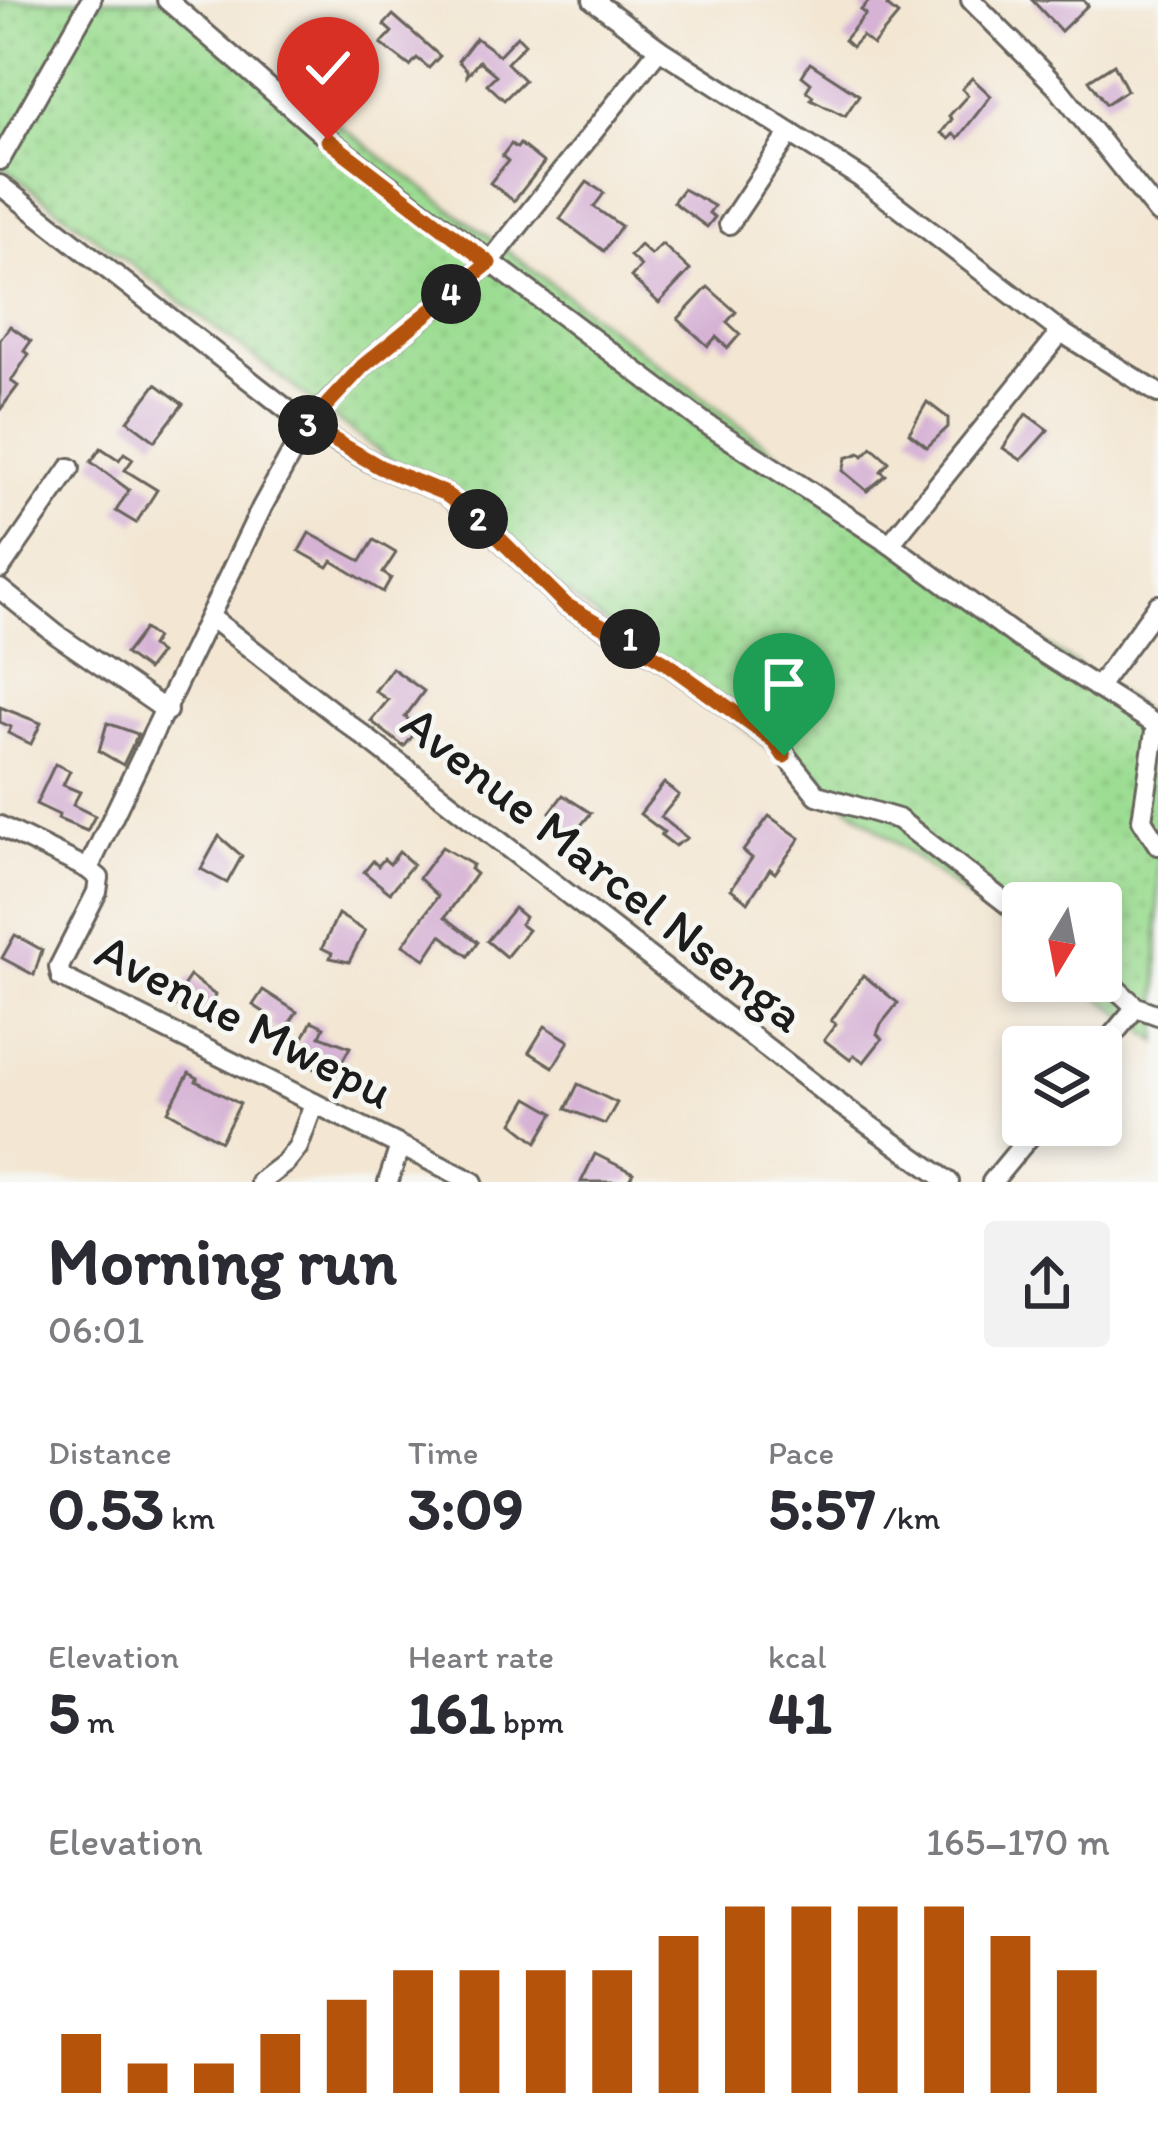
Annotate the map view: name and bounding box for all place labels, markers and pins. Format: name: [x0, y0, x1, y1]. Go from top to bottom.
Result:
pin: [277, 17, 379, 140]
pin: 4: [421, 264, 481, 324]
pin: 3: [278, 395, 338, 455]
pin: 2: [448, 489, 508, 549]
pin: 1: [600, 609, 660, 669]
pin: [733, 633, 835, 756]

